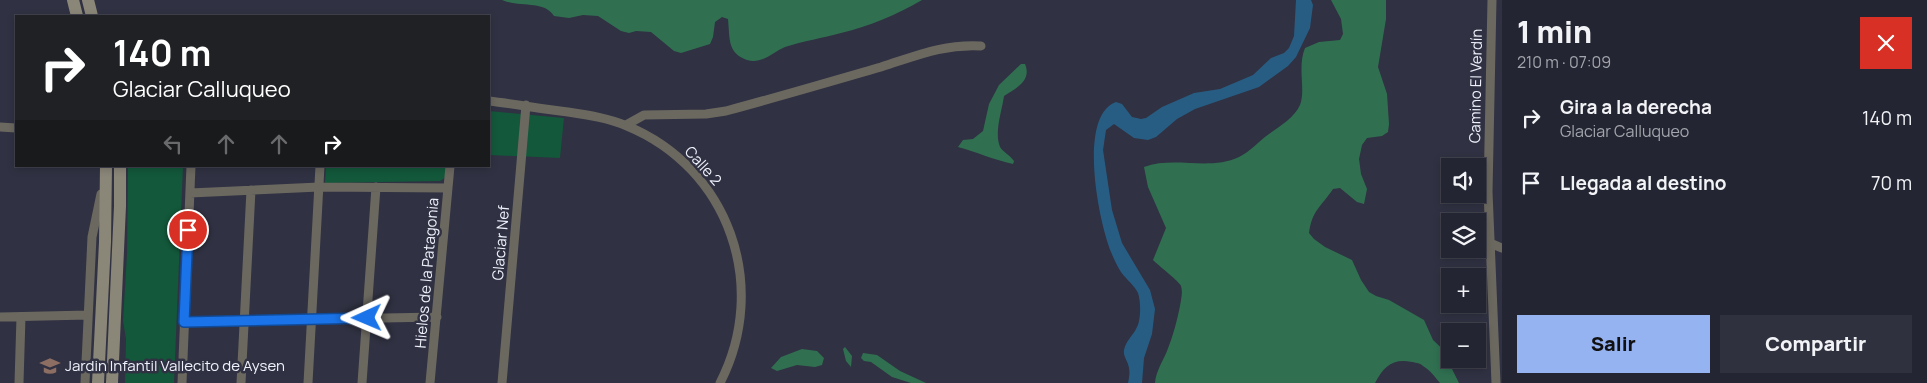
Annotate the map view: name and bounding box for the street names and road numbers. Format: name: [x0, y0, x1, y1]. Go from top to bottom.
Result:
street label: Camino El Verdín: [1464, 28, 1487, 143]
street label: Calle 2: [680, 141, 727, 190]
street label: Hielos de la Patagonia: [409, 197, 444, 349]
street label: Glaciar Nef: [487, 204, 514, 281]

